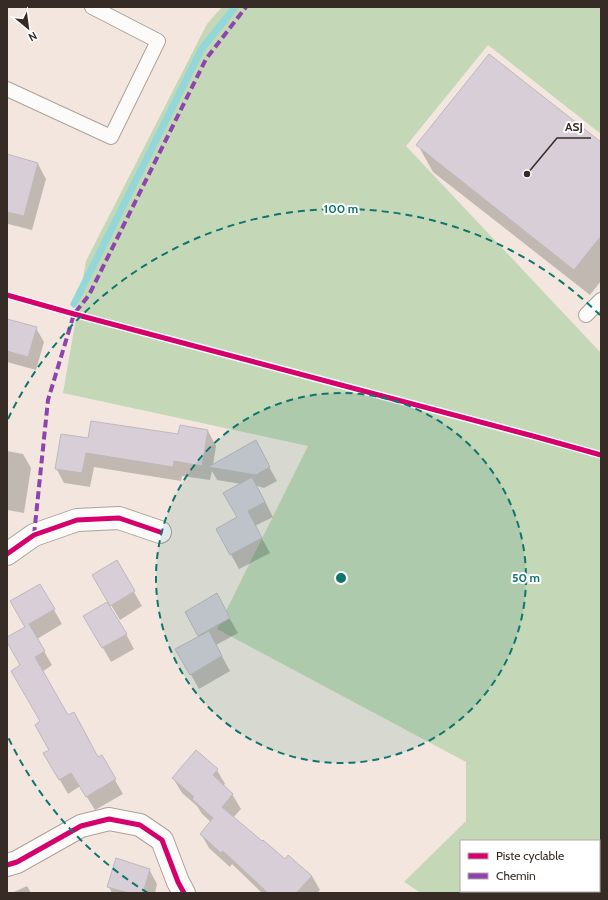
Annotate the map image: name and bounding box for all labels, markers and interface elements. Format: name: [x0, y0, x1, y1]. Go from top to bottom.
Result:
north arrow: [8, 8, 48, 48]
text: N: [26, 29, 40, 45]
callout: ASJ: [557, 114, 591, 138]
text: ASJ: [565, 119, 583, 134]
text: 100 m: [324, 201, 358, 216]
text: 50 m: [512, 570, 540, 585]
centre of rings: [334, 571, 348, 585]
legend: [460, 840, 600, 892]
text: Piste cyclable: [496, 848, 564, 863]
text: Chemin: [496, 868, 536, 883]

